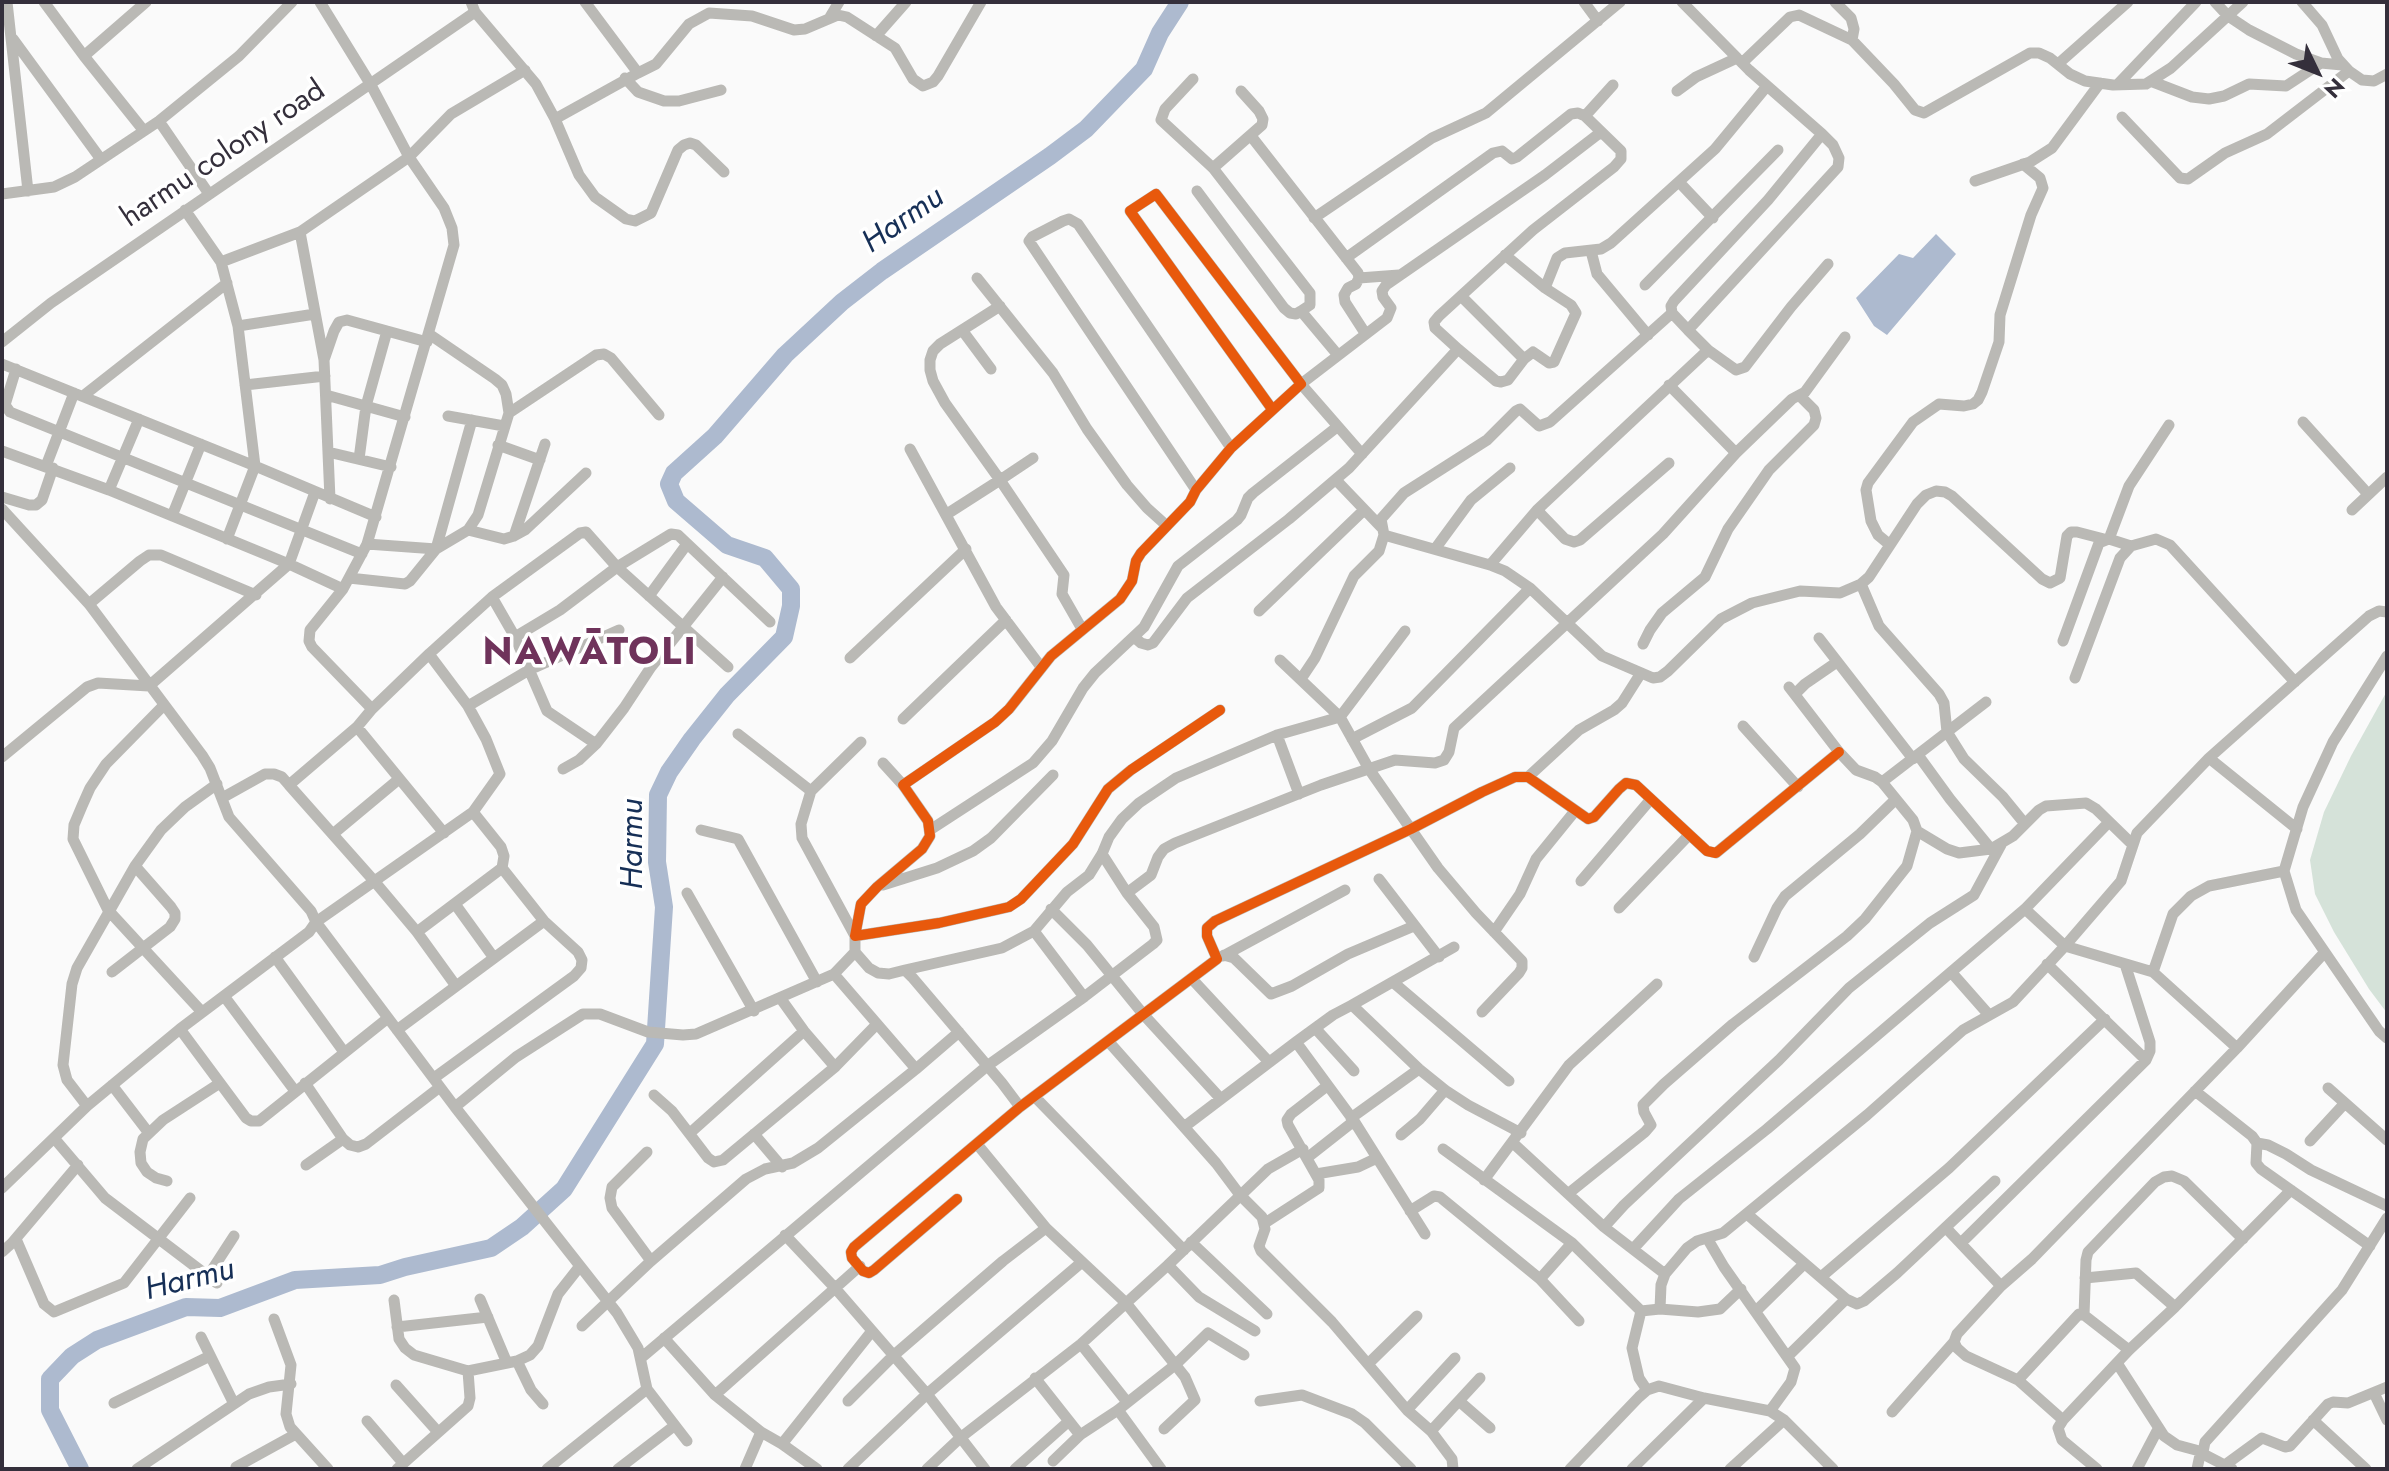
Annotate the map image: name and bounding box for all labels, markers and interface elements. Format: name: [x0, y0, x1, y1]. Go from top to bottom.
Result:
north arrow: [2277, 32, 2357, 112]
text: N: [2317, 71, 2352, 106]
street label: harmu colony road: [115, 73, 333, 237]
water label: Harmu: [856, 179, 952, 263]
district label: NAWĀTOLI: [482, 632, 698, 678]
water label: Harmu: [615, 798, 653, 890]
water label: Harmu: [141, 1251, 239, 1311]

